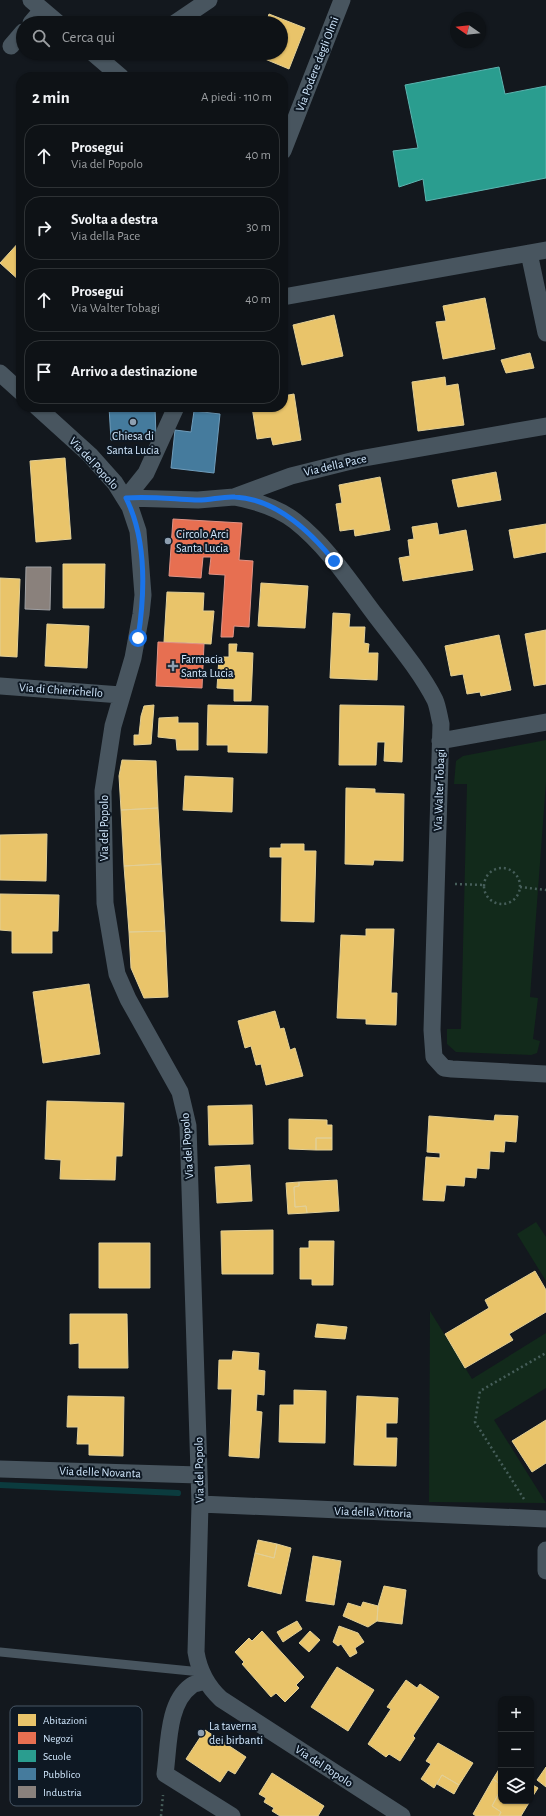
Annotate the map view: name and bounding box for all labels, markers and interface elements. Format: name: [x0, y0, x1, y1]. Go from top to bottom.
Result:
north arrow: [450, 12, 486, 48]
street label: Via Podere degli Olmi: [293, 15, 341, 113]
search box: [16, 16, 288, 60]
icon: search: [30, 27, 52, 49]
text: Cerca qui: [62, 30, 115, 45]
text: 2 min: [32, 89, 70, 106]
text: A piedi · 110 m: [201, 91, 272, 104]
text: Prosegui: [71, 140, 124, 155]
icon: ahead: [33, 145, 55, 167]
text: 40 m: [245, 149, 271, 162]
text: Via del Popolo: [71, 158, 143, 171]
text: Svolta a destra: [71, 212, 158, 227]
icon: right: [33, 217, 55, 239]
text: 30 m: [246, 221, 271, 234]
text: Via della Pace: [71, 230, 140, 243]
text: Prosegui: [71, 284, 124, 299]
icon: ahead: [33, 289, 55, 311]
text: 40 m: [245, 293, 271, 306]
text: Via Walter Tobagi: [71, 302, 160, 315]
icon: arrive: [33, 361, 55, 383]
text: Arrivo a destinazione: [71, 364, 197, 379]
marker: Chiesa di Santa Lucia: [128, 417, 138, 427]
place label: Chiesa di Santa Lucia: [107, 430, 160, 456]
street label: Via del Popolo: [67, 435, 121, 491]
street label: Via della Pace: [302, 452, 368, 478]
place label: Circolo Arci Santa Lucia: [176, 528, 229, 554]
marker: Circolo Arci Santa Lucia: [163, 536, 173, 546]
route end: [325, 552, 343, 570]
route start: [129, 629, 147, 647]
place label: Farmacia Santa Lucia: [181, 653, 234, 679]
marker: Farmacia Santa Lucia: [168, 661, 178, 671]
street label: Via di Chierichello: [19, 681, 104, 699]
street label: Via Walter Tobagi: [432, 749, 446, 831]
street label: Via del Popolo: [98, 795, 110, 861]
street label: Via del Popolo: [179, 1112, 195, 1180]
street label: Via del Popolo: [192, 1437, 206, 1503]
street label: Via delle Novanta: [59, 1465, 142, 1479]
street label: Via della Vittoria: [334, 1505, 412, 1519]
map controls: [498, 1696, 534, 1804]
button: +: [498, 1696, 534, 1732]
legend: [10, 1706, 142, 1806]
text: Abitazioni: [43, 1715, 87, 1726]
place label: La taverna dei birbanti: [209, 1720, 263, 1746]
marker: La taverna dei birbanti: [196, 1728, 206, 1738]
button: −: [498, 1732, 534, 1768]
text: Negozi: [43, 1733, 73, 1744]
street label: Via del Popolo: [293, 1743, 355, 1789]
text: Scuole: [43, 1751, 71, 1762]
button: layers: [498, 1768, 534, 1804]
text: Pubblico: [43, 1769, 81, 1780]
text: Industria: [43, 1787, 82, 1798]

